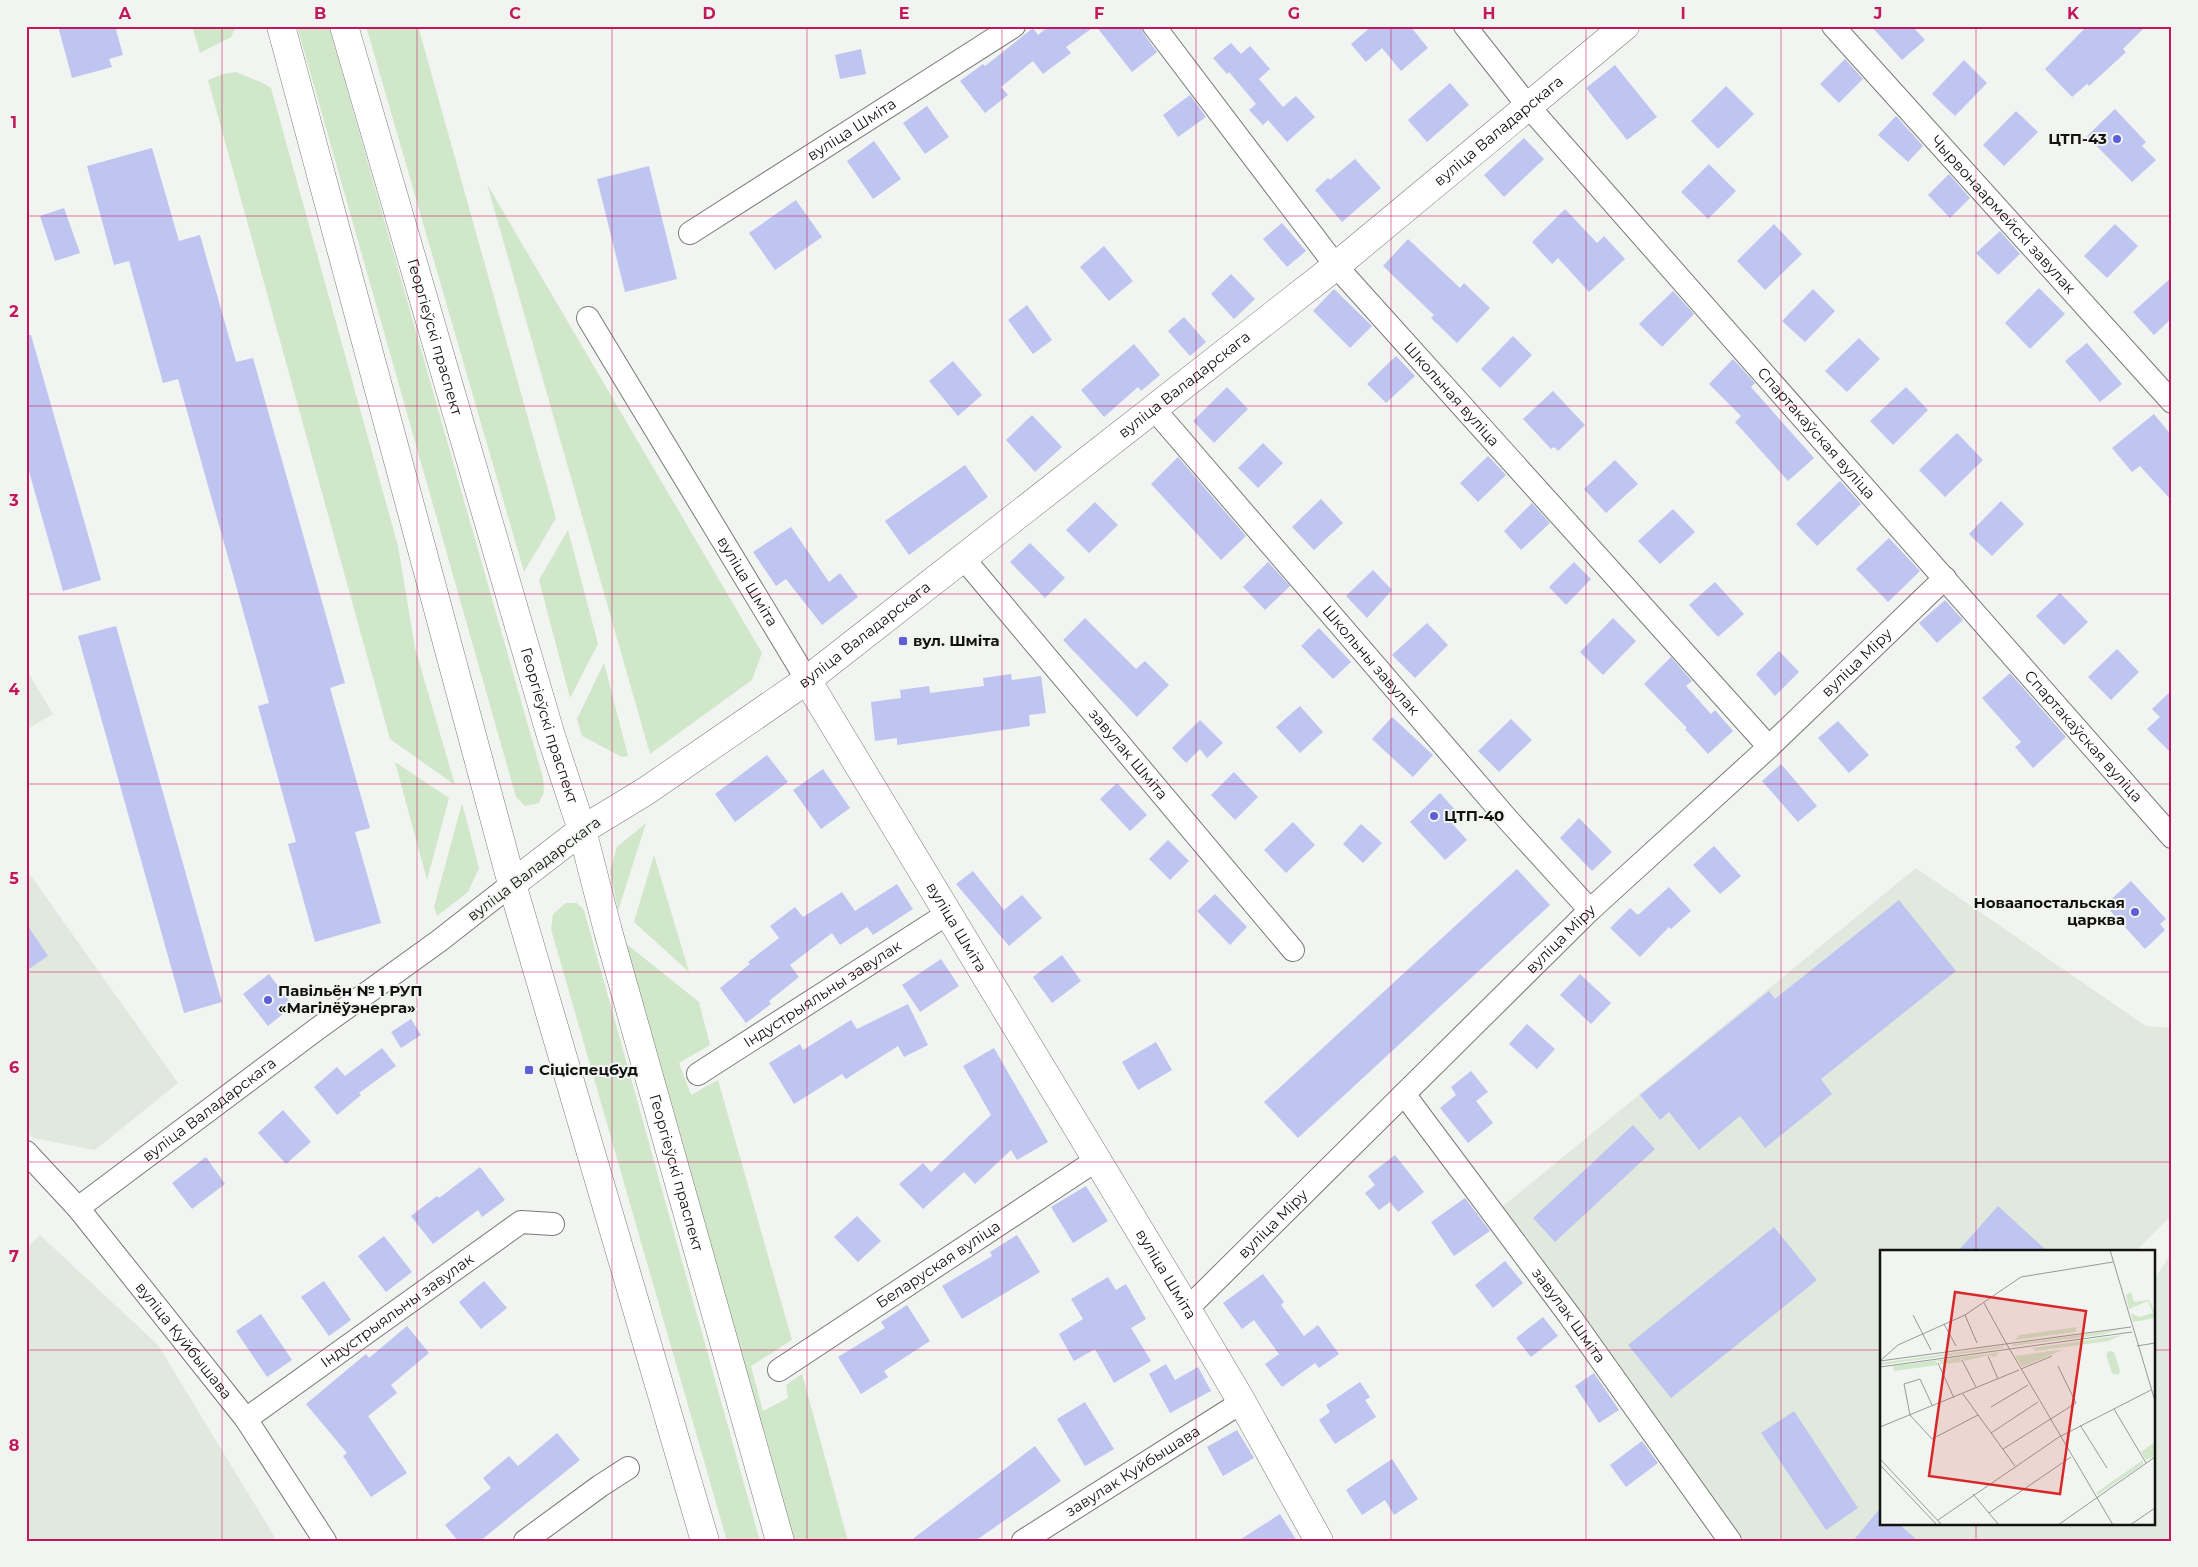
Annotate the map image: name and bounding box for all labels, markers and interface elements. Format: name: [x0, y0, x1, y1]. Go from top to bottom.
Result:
text: A: [118, 4, 132, 23]
text: B: [314, 4, 326, 23]
text: C: [509, 4, 521, 23]
text: D: [702, 4, 716, 23]
text: E: [899, 4, 909, 23]
text: F: [1094, 4, 1104, 23]
text: G: [1288, 4, 1300, 23]
text: H: [1483, 4, 1495, 23]
text: I: [1680, 4, 1686, 23]
text: J: [1873, 4, 1882, 23]
text: K: [2067, 4, 2080, 23]
street label: вуліца Валадарскага: [1430, 71, 1567, 190]
street label: вуліца Шміта: [803, 94, 900, 165]
text: 1: [11, 113, 17, 132]
place label: ЦТП-43: [2048, 129, 2107, 148]
street label: Чырвонаармейскі завулак: [1927, 131, 2080, 298]
marker: ЦТП-43: [2111, 133, 2123, 145]
street label: Георгіеўскі праспект: [403, 256, 467, 418]
text: 2: [9, 302, 19, 321]
street label: вуліца Валадарскага: [1114, 327, 1254, 442]
street label: Школьная вуліца: [1400, 338, 1504, 450]
street label: Спартакаўская вуліца: [1754, 363, 1880, 503]
text: 3: [8, 491, 19, 510]
street label: вуліца Шміта: [713, 533, 782, 630]
street label: вуліца Валадарскага: [795, 577, 934, 692]
street label: Школьны завулак: [1319, 601, 1424, 719]
street label: вуліца Міру: [1817, 624, 1896, 701]
place label: вул. Шміта: [913, 631, 1000, 650]
marker: вул. Шміта: [897, 635, 909, 647]
street label: Георгіеўскі праспект: [517, 645, 583, 807]
street label: Спартакаўская вуліца: [2021, 666, 2147, 806]
text: 4: [8, 680, 20, 699]
street label: завулак Шміта: [1085, 704, 1172, 803]
place label: ЦТП-40: [1444, 806, 1504, 825]
marker: ЦТП-40: [1428, 810, 1440, 822]
street label: вуліца Валадарскага: [463, 812, 604, 925]
text: 5: [9, 869, 19, 888]
street label: вуліца Шміта: [922, 879, 991, 976]
place label: Новаапостальская царква: [1974, 893, 2125, 929]
street label: вуліца Міру: [1522, 899, 1600, 977]
marker: Новаапостальская царква: [2129, 906, 2141, 918]
street label: Індустрыяльны завулак: [740, 936, 905, 1051]
place label: Павільён № 1 РУП «Магілёўэнерга»: [278, 981, 422, 1017]
marker: Павільён № 1 РУП «Магілёўэнерга»: [262, 994, 274, 1006]
street label: вуліца Валадарскага: [138, 1053, 280, 1166]
text: 6: [9, 1058, 19, 1077]
place label: Сіціспецбуд: [539, 1060, 638, 1079]
marker: Сіціспецбуд: [523, 1064, 535, 1076]
street label: Георгіеўскі праспект: [645, 1092, 708, 1254]
street label: вуліца Міру: [1234, 1184, 1312, 1262]
street label: Беларуская вуліца: [872, 1216, 1004, 1312]
street label: вуліца Шміта: [1132, 1225, 1201, 1322]
text: 7: [9, 1247, 19, 1266]
street label: Індустрыяльны завулак: [317, 1249, 477, 1372]
inset map: [1880, 1250, 2156, 1524]
street label: завулак Шміта: [1528, 1264, 1610, 1366]
street label: вуліца Куйбышава: [131, 1278, 237, 1403]
street label: завулак Куйбышава: [1062, 1421, 1203, 1521]
text: 8: [9, 1436, 19, 1455]

